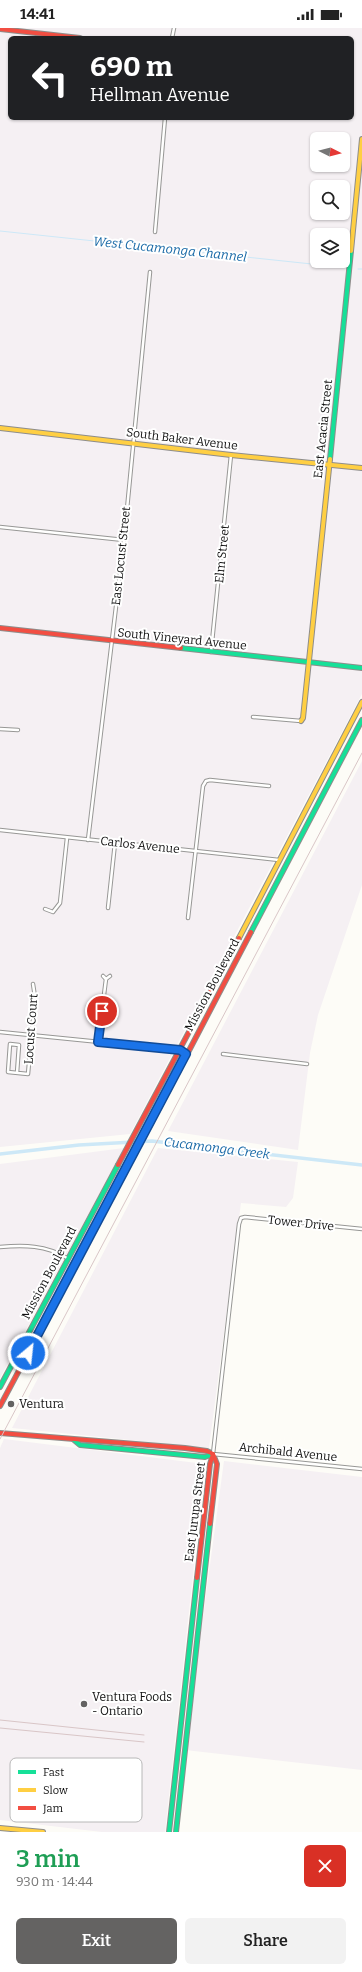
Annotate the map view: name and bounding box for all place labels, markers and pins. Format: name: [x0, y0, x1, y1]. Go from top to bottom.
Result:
pin: [85, 994, 119, 1028]
place label: Ventura: [19, 1397, 64, 1411]
marker: Ventura: [6, 1399, 16, 1409]
place label: Ventura Foods - Ontario: [92, 1690, 172, 1718]
marker: Ventura Foods - Ontario: [79, 1699, 89, 1709]

